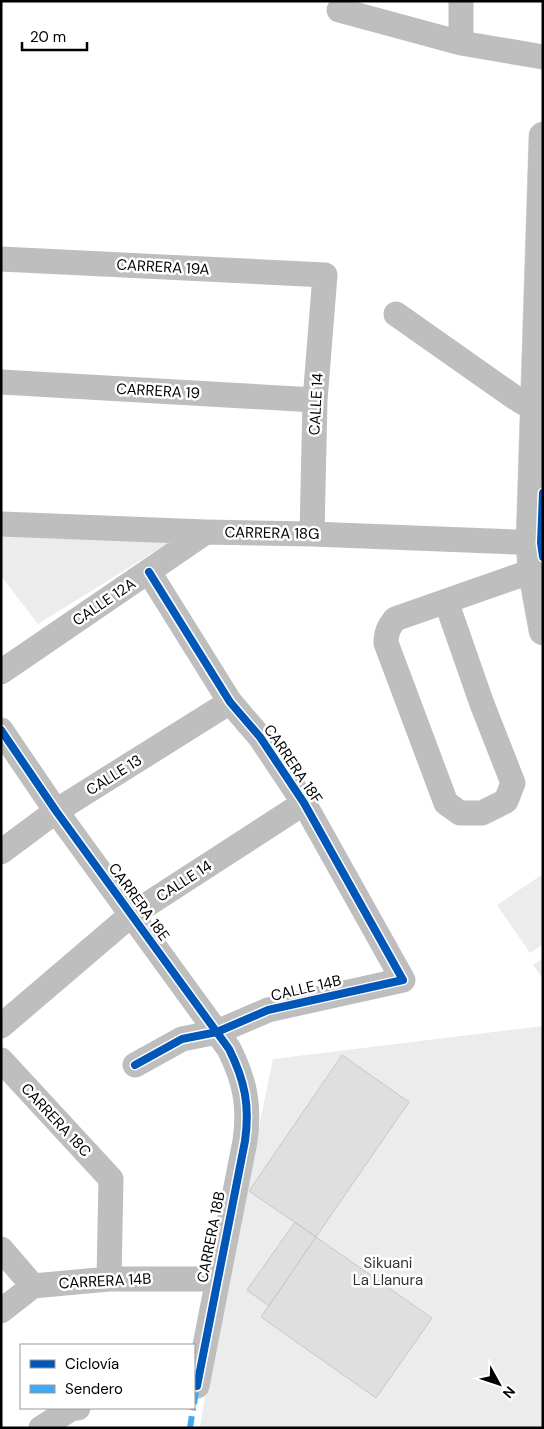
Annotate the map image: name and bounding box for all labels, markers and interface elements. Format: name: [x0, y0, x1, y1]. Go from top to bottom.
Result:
scale bar: [22, 20, 88, 52]
text: 20 m: [30, 27, 66, 47]
street label: CARRERA 19A: [116, 255, 210, 279]
street label: CALLE 14: [304, 372, 328, 436]
street label: CARRERA 19: [116, 379, 200, 403]
street label: CARRERA 18G: [224, 522, 320, 544]
street label: CALLE 12A: [69, 574, 139, 630]
street label: CARRERA 18F: [259, 720, 327, 808]
street label: CALLE 13: [82, 750, 146, 800]
street label: CALLE 14: [152, 856, 216, 906]
street label: CARRERA 18E: [104, 859, 174, 945]
street label: CALLE 14B: [269, 970, 343, 1006]
street label: CARRERA 18C: [17, 1079, 96, 1161]
street label: CARRERA 18B: [192, 1190, 230, 1284]
park label: Sikuani La Llanura: [353, 1253, 423, 1290]
street label: CARRERA 14B: [58, 1269, 152, 1293]
legend: [20, 1344, 195, 1409]
text: Ciclovía: [65, 1354, 119, 1374]
north arrow: [474, 1359, 524, 1409]
text: Sendero: [65, 1379, 123, 1399]
text: N: [499, 1383, 519, 1402]

